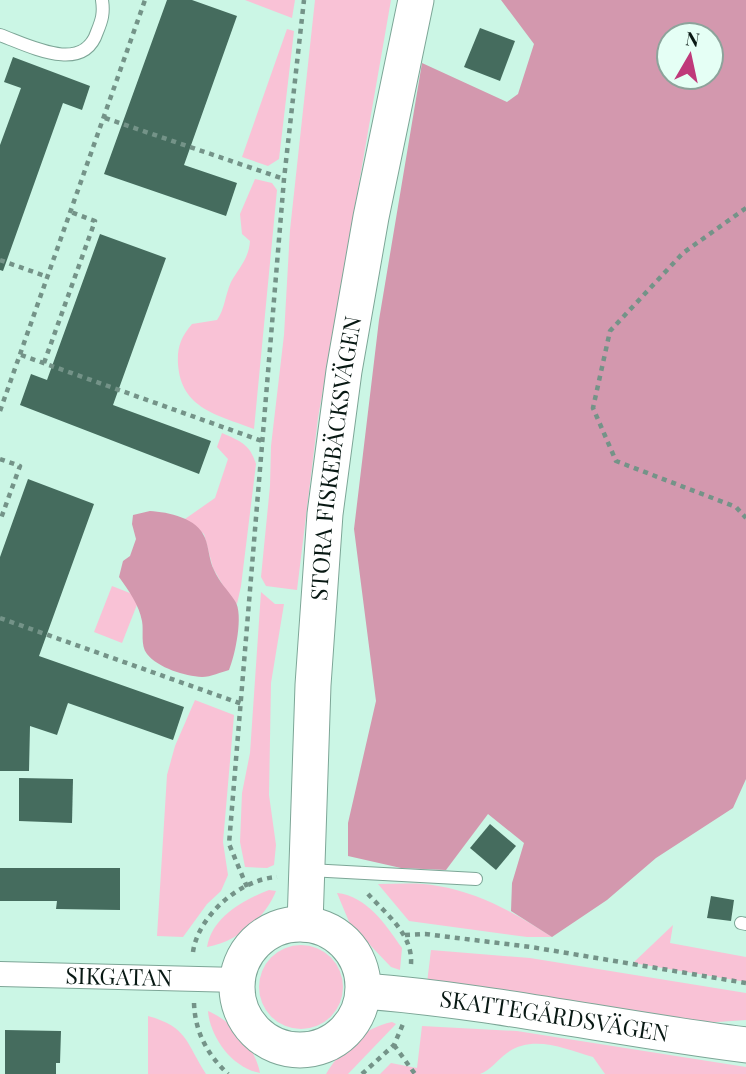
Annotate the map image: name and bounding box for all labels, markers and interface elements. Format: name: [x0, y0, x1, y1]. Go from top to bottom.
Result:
north arrow: [655, 21, 725, 91]
text: N: [684, 24, 702, 52]
street label: STORA FISKEBÄCKSVÄGEN: [302, 313, 367, 602]
street label: SIKGATAN: [65, 959, 173, 992]
street label: SKATTEGÅRDSVÄGEN: [438, 982, 671, 1048]

